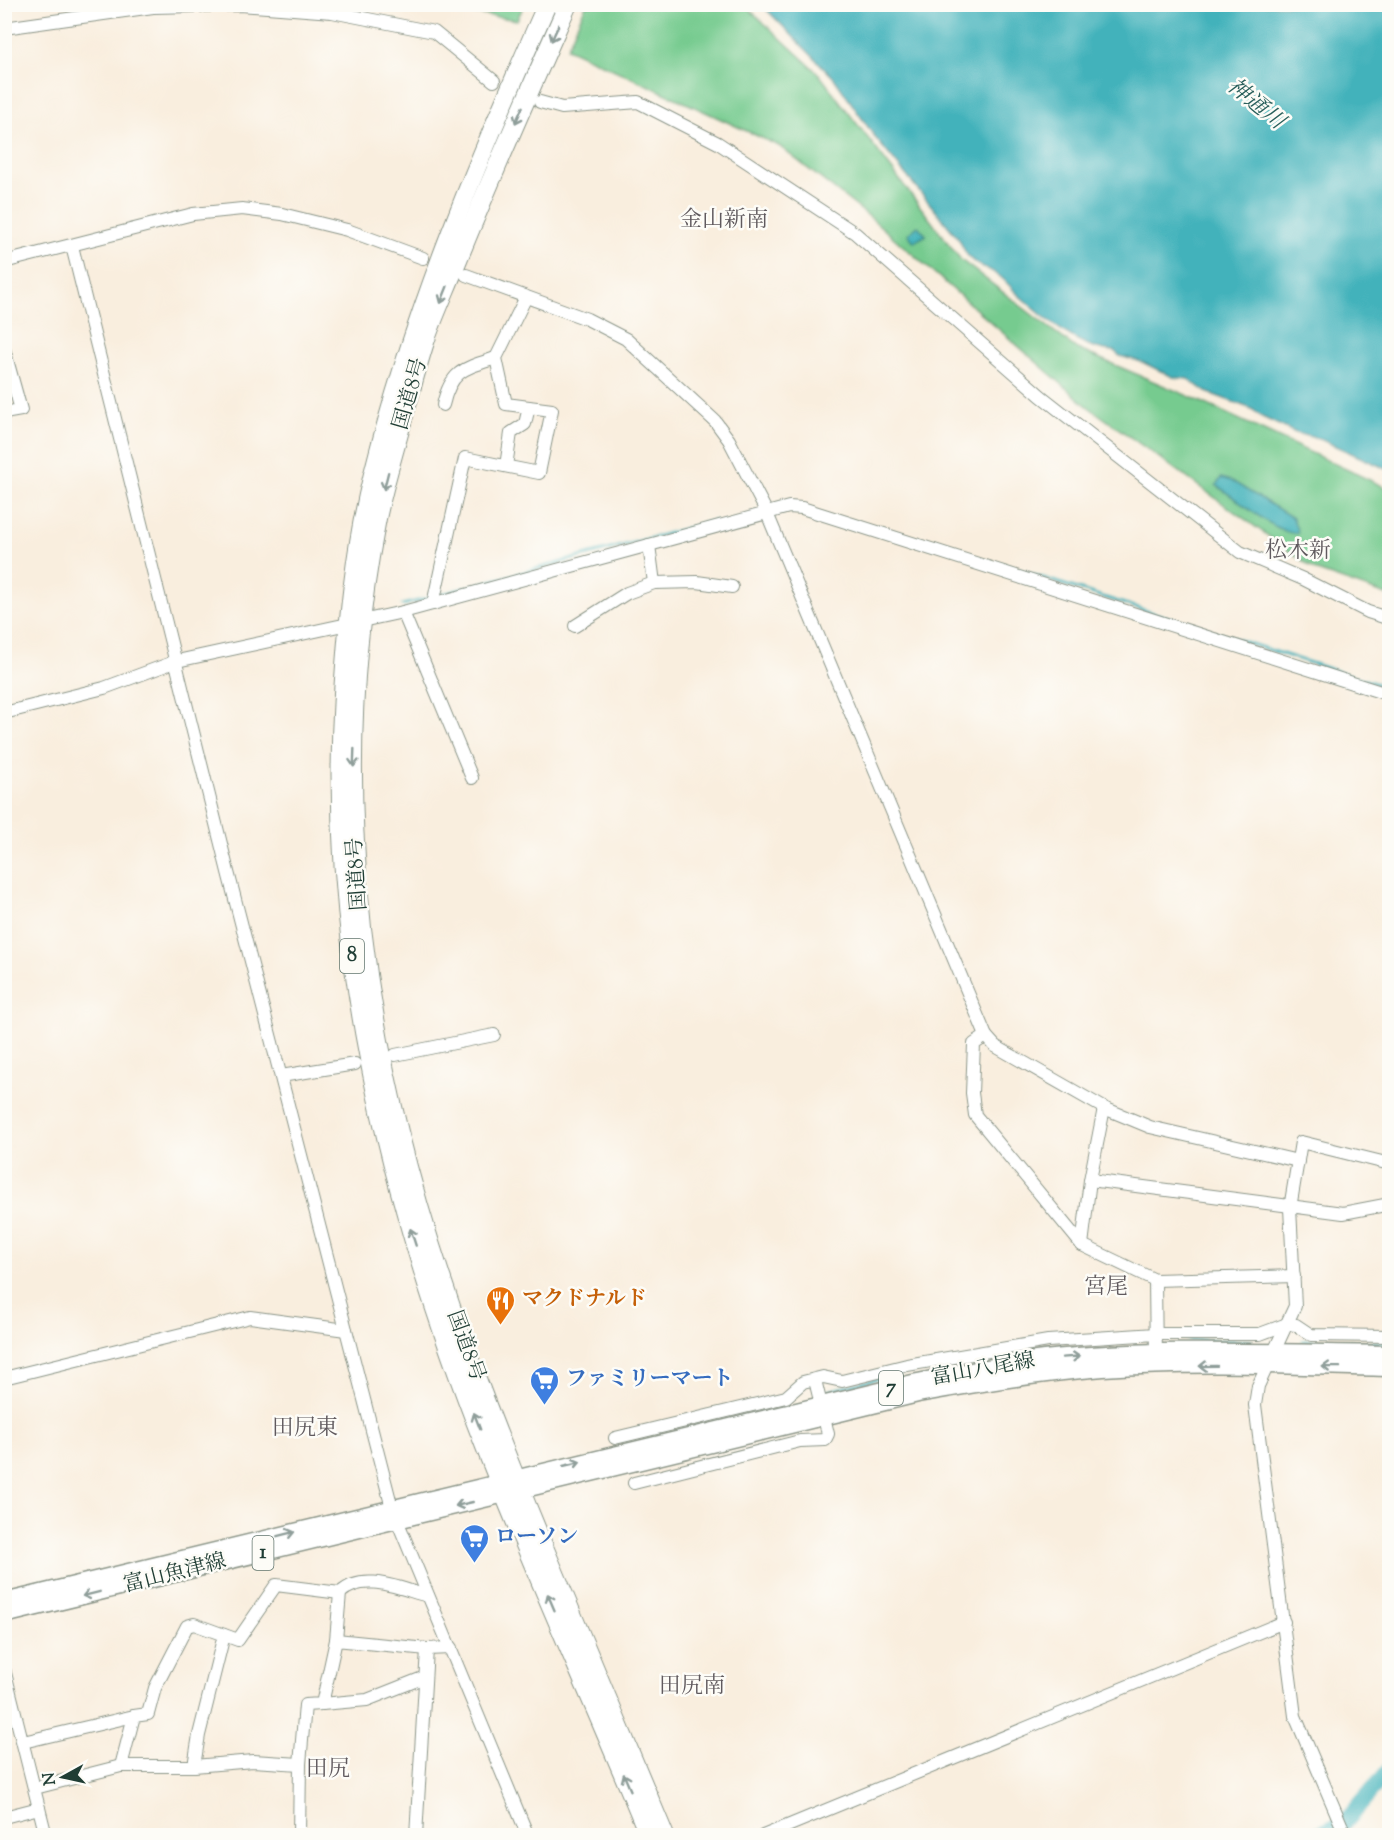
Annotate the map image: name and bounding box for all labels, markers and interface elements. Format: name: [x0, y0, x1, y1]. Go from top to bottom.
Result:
one-way arrow: [549, 24, 560, 42]
water label: 神通川: [1219, 72, 1292, 139]
one-way arrow: [513, 106, 524, 124]
district label: 金山新南: [680, 205, 768, 237]
one-way arrow: [438, 286, 449, 304]
street label: 国道8号: [386, 355, 436, 433]
one-way arrow: [380, 472, 391, 491]
district label: 松木新: [1265, 536, 1331, 568]
one-way arrow: [348, 747, 359, 767]
street label: 国道8号: [340, 836, 376, 912]
road number: 8: [340, 939, 364, 973]
one-way arrow: [407, 1228, 418, 1247]
district label: 宮尾: [1084, 1272, 1128, 1304]
restaurant icon: マクドナルド: [485, 1284, 517, 1326]
place label: マクドナルド: [522, 1285, 647, 1315]
street label: 国道8号: [438, 1306, 492, 1386]
street label: 富山八尾線: [929, 1346, 1037, 1394]
one-way arrow: [1060, 1352, 1080, 1363]
one-way arrow: [1199, 1360, 1219, 1372]
one-way arrow: [1322, 1361, 1342, 1373]
supermarket icon: ファミリーマート: [529, 1364, 561, 1406]
place label: ファミリーマート: [566, 1365, 734, 1395]
road number: 7: [879, 1371, 903, 1405]
district label: 田尻東: [272, 1413, 338, 1445]
one-way arrow: [471, 1413, 482, 1431]
one-way arrow: [562, 1458, 582, 1469]
one-way arrow: [455, 1499, 474, 1511]
supermarket icon: ローソン: [458, 1522, 490, 1564]
place label: ローソン: [495, 1523, 578, 1553]
one-way arrow: [276, 1527, 295, 1539]
road number: 1: [252, 1536, 274, 1570]
street label: 富山魚津線: [120, 1547, 230, 1601]
one-way arrow: [81, 1589, 100, 1601]
one-way arrow: [545, 1593, 556, 1612]
district label: 田尻南: [659, 1671, 725, 1703]
north arrow: [33, 1747, 93, 1807]
district label: 田尻: [306, 1754, 350, 1786]
text: N: [38, 1771, 63, 1787]
one-way arrow: [621, 1773, 632, 1791]

